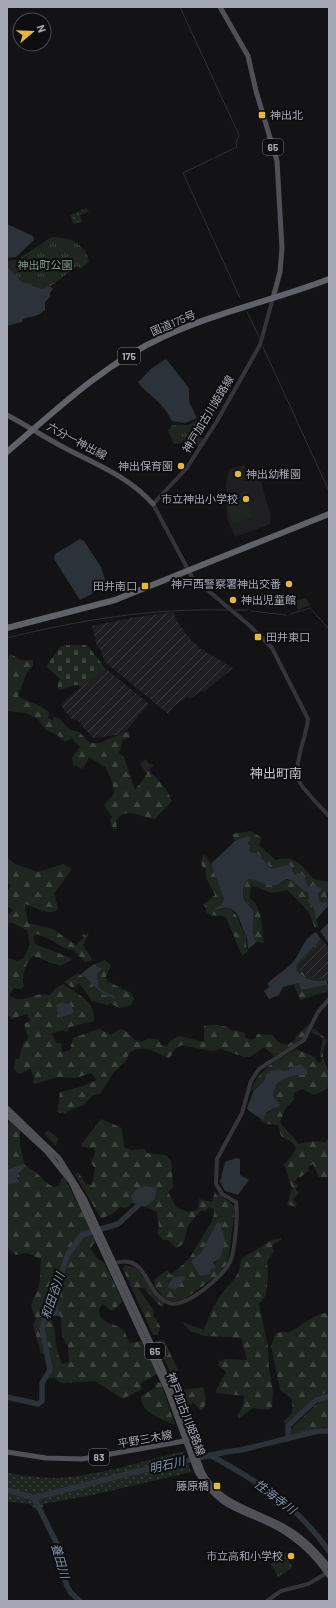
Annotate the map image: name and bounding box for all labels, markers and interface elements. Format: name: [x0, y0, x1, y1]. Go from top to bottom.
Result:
north arrow: [12, 12, 52, 52]
text: N: [35, 23, 49, 34]
place label: 神出北: [270, 108, 303, 121]
marker: 神出北: [257, 110, 267, 120]
road number: 65: [263, 139, 283, 155]
park label: 神出町公園: [18, 258, 73, 271]
street label: 国道175号: [148, 307, 197, 338]
road number: 175: [118, 348, 140, 364]
street label: 神戸加古川姫路線: [179, 373, 236, 455]
street label: 六分一神出線: [45, 419, 109, 462]
place label: 神出保育園: [118, 459, 173, 472]
marker: 神出保育園: [176, 461, 186, 471]
place label: 神出幼稚園: [246, 467, 301, 480]
marker: 神出幼稚園: [233, 469, 243, 479]
place label: 市立神出小学校: [161, 492, 238, 505]
marker: 市立神出小学校: [241, 494, 251, 504]
place label: 神戸西警察署神出交番: [171, 577, 281, 590]
place label: 田井南口: [93, 579, 137, 592]
marker: 神戸西警察署神出交番: [284, 579, 294, 589]
marker: 田井南口: [140, 581, 150, 591]
place label: 神出児童館: [241, 593, 296, 606]
marker: 神出児童館: [228, 595, 238, 605]
place label: 田井東口: [266, 630, 310, 643]
marker: 田井東口: [253, 632, 263, 642]
district label: 神出町南: [250, 765, 302, 781]
water label: 和田谷川: [38, 1269, 67, 1321]
road number: 65: [145, 1343, 165, 1359]
street label: 神戸加古川姫路線: [165, 1370, 208, 1457]
street label: 平野三木線: [117, 1427, 173, 1450]
road number: 83: [89, 1449, 109, 1465]
water label: 明石川: [148, 1453, 188, 1475]
water label: 性海寺川: [252, 1476, 301, 1517]
place label: 藤原橋: [176, 1479, 209, 1492]
marker: 藤原橋: [212, 1481, 222, 1491]
water label: 養田川: [49, 1541, 73, 1582]
place label: 市立高和小学校: [206, 1549, 283, 1562]
marker: 市立高和小学校: [286, 1551, 296, 1561]

